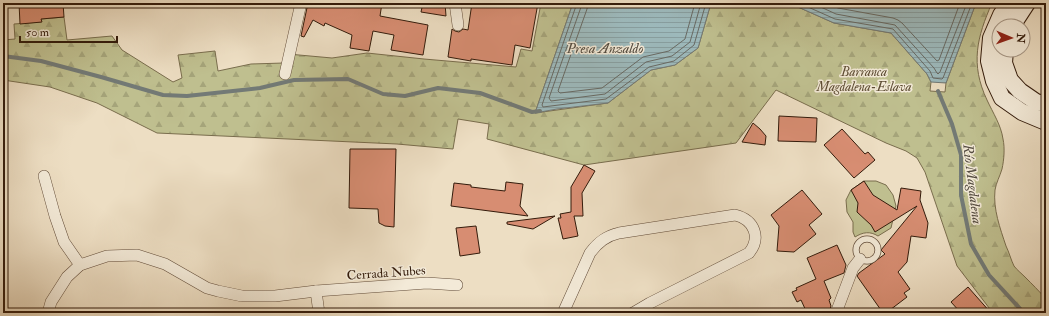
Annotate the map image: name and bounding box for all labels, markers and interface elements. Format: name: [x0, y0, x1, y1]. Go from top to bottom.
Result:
scale bar: [20, 18, 117, 44]
north arrow: [991, 18, 1031, 58]
text: 50 m: [26, 25, 50, 40]
text: N: [1014, 32, 1027, 45]
water label: Presa Anzaldo: [566, 40, 643, 57]
park label: Barranca Magdalena-Eslava: [815, 64, 912, 95]
water label: Río Magdalena: [959, 142, 986, 225]
street label: Cerrada Nubes: [346, 262, 426, 284]

